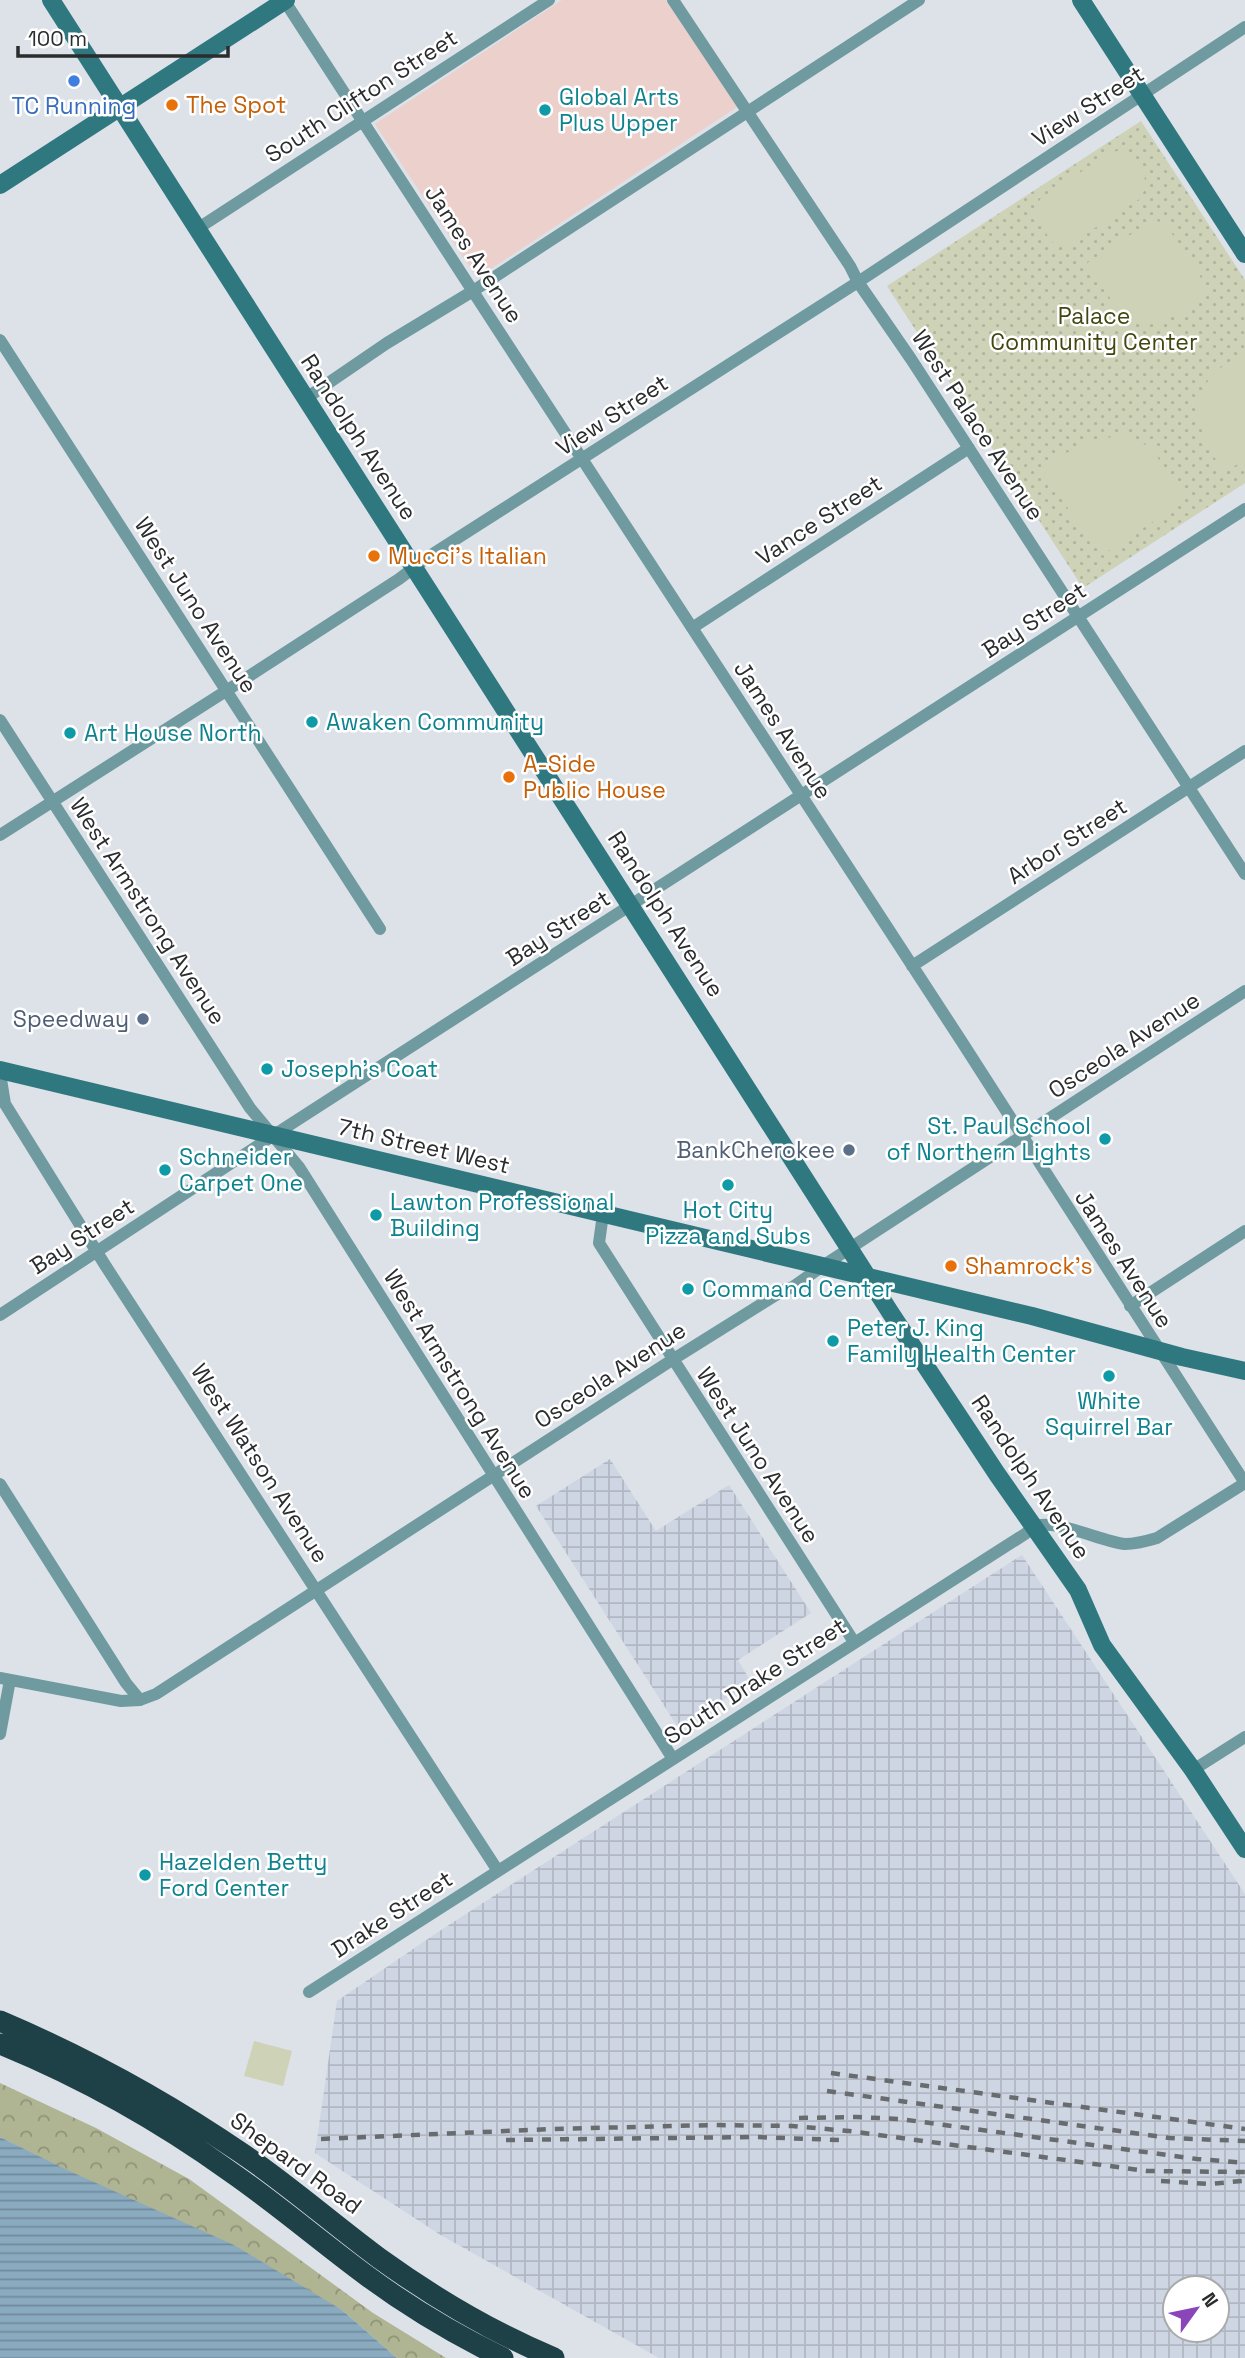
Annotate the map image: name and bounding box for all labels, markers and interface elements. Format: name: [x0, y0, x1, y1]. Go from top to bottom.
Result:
scale bar: [18, 14, 228, 58]
street label: South Clifton Street: [259, 23, 463, 169]
text: 100 m: [28, 25, 87, 52]
street label: View Street: [1026, 59, 1150, 153]
marker: TC Running: [66, 73, 82, 89]
place label: Global Arts Plus Upper: [559, 82, 679, 138]
place label: The Spot: [186, 90, 286, 120]
place label: TC Running: [12, 91, 136, 121]
marker: The Spot: [164, 97, 180, 113]
marker: Global Arts Plus Upper: [537, 102, 553, 118]
street label: James Avenue: [418, 179, 530, 329]
park label: Palace Community Center: [990, 301, 1198, 357]
street label: West Palace Avenue: [905, 324, 1051, 526]
street label: Randolph Avenue: [294, 348, 424, 526]
street label: View Street: [550, 368, 674, 462]
street label: Vance Street: [750, 468, 888, 572]
street label: West Juno Avenue: [128, 511, 264, 699]
place label: Mucci's Italian: [388, 541, 547, 571]
marker: Mucci's Italian: [366, 548, 382, 564]
street label: Bay Street: [976, 575, 1092, 665]
street label: James Avenue: [727, 655, 839, 805]
place label: Awaken Community: [326, 707, 544, 737]
marker: Awaken Community: [304, 714, 320, 730]
place label: Art House North: [84, 718, 262, 748]
marker: Art House North: [62, 725, 78, 741]
place label: A-Side Public House: [523, 749, 666, 805]
marker: A-Side Public House: [501, 769, 517, 785]
street label: Arbor Street: [1001, 791, 1133, 891]
street label: West Armstrong Avenue: [63, 792, 233, 1030]
street label: Randolph Avenue: [601, 825, 731, 1003]
street label: Bay Street: [500, 883, 616, 973]
street label: Osceola Avenue: [1043, 985, 1205, 1105]
place label: Speedway: [13, 1004, 129, 1034]
marker: Speedway: [135, 1011, 151, 1027]
place label: Joseph's Coat: [281, 1054, 438, 1084]
marker: Joseph's Coat: [259, 1061, 275, 1077]
place label: St. Paul School of Northern Lights: [887, 1111, 1091, 1167]
street label: 7th Street West: [335, 1112, 513, 1180]
marker: St. Paul School of Northern Lights: [1097, 1131, 1113, 1147]
place label: BankCherokee: [676, 1135, 835, 1165]
place label: Schneider Carpet One: [179, 1142, 303, 1198]
marker: BankCherokee: [841, 1142, 857, 1158]
marker: Schneider Carpet One: [157, 1162, 173, 1178]
marker: Hot City Pizza and Subs: [720, 1177, 736, 1193]
street label: James Avenue: [1068, 1184, 1180, 1334]
place label: Lawton Professional Building: [390, 1187, 615, 1243]
street label: Bay Street: [24, 1191, 140, 1281]
place label: Hot City Pizza and Subs: [645, 1195, 811, 1251]
marker: Lawton Professional Building: [368, 1207, 384, 1223]
place label: Shamrock's: [965, 1251, 1093, 1281]
marker: Shamrock's: [943, 1258, 959, 1274]
street label: West Armstrong Avenue: [377, 1264, 543, 1504]
place label: Command Center: [702, 1274, 893, 1304]
marker: Command Center: [680, 1281, 696, 1297]
place label: Peter J. King Family Health Center: [847, 1313, 1076, 1369]
street label: Osceola Avenue: [529, 1315, 691, 1435]
marker: Peter J. King Family Health Center: [825, 1333, 841, 1349]
street label: West Watson Avenue: [184, 1358, 336, 1568]
street label: West Juno Avenue: [690, 1361, 826, 1549]
marker: White Squirrel Bar: [1101, 1368, 1117, 1384]
place label: White Squirrel Bar: [1045, 1386, 1173, 1442]
street label: Randolph Avenue: [965, 1389, 1097, 1565]
street label: South Drake Street: [658, 1611, 852, 1751]
place label: Hazelden Betty Ford Center: [159, 1847, 327, 1903]
street label: Drake Street: [326, 1864, 458, 1964]
marker: Hazelden Betty Ford Center: [137, 1867, 153, 1883]
street label: Shepard Road: [224, 2105, 368, 2221]
north arrow: [1161, 2274, 1231, 2344]
text: N: [1196, 2288, 1224, 2312]

